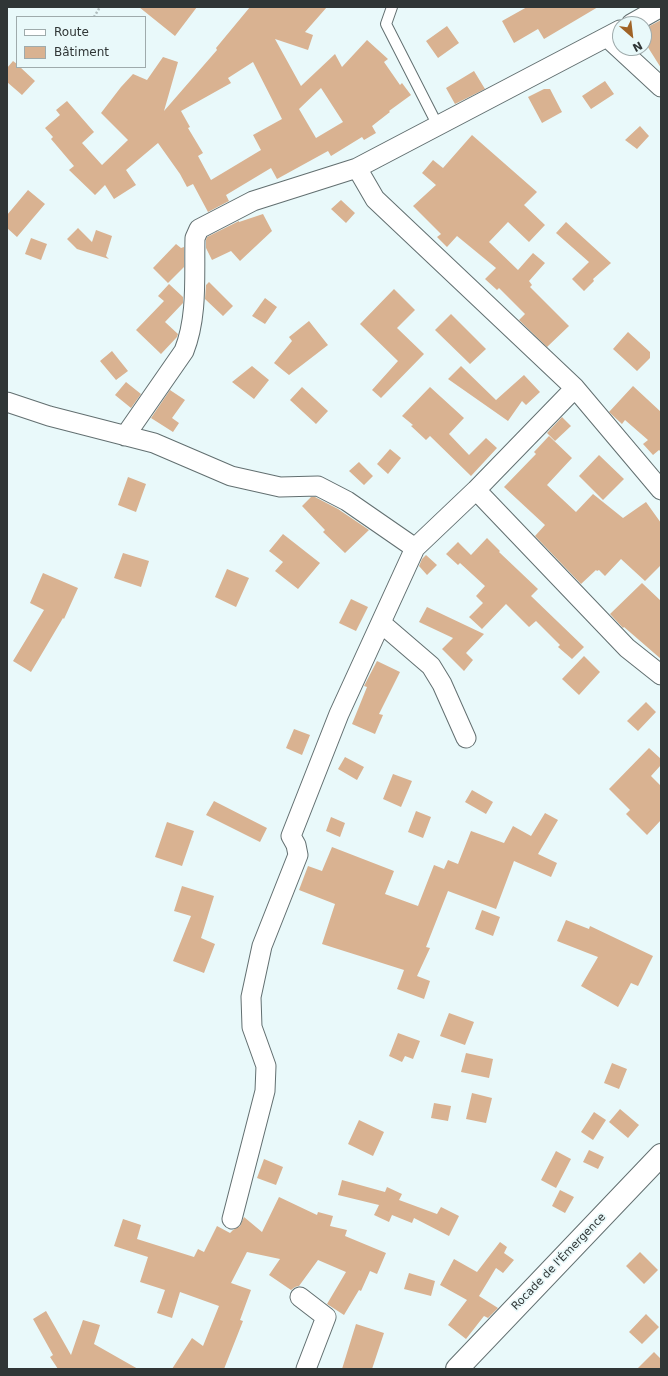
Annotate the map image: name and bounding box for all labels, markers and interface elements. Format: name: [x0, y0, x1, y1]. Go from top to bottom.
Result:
legend: [16, 16, 146, 68]
north arrow: [612, 16, 652, 56]
text: Route: [54, 25, 89, 39]
text: N: [630, 38, 645, 54]
text: Bâtiment: [54, 45, 109, 59]
street label: Rocade de l'Émergence: [509, 1211, 609, 1313]

